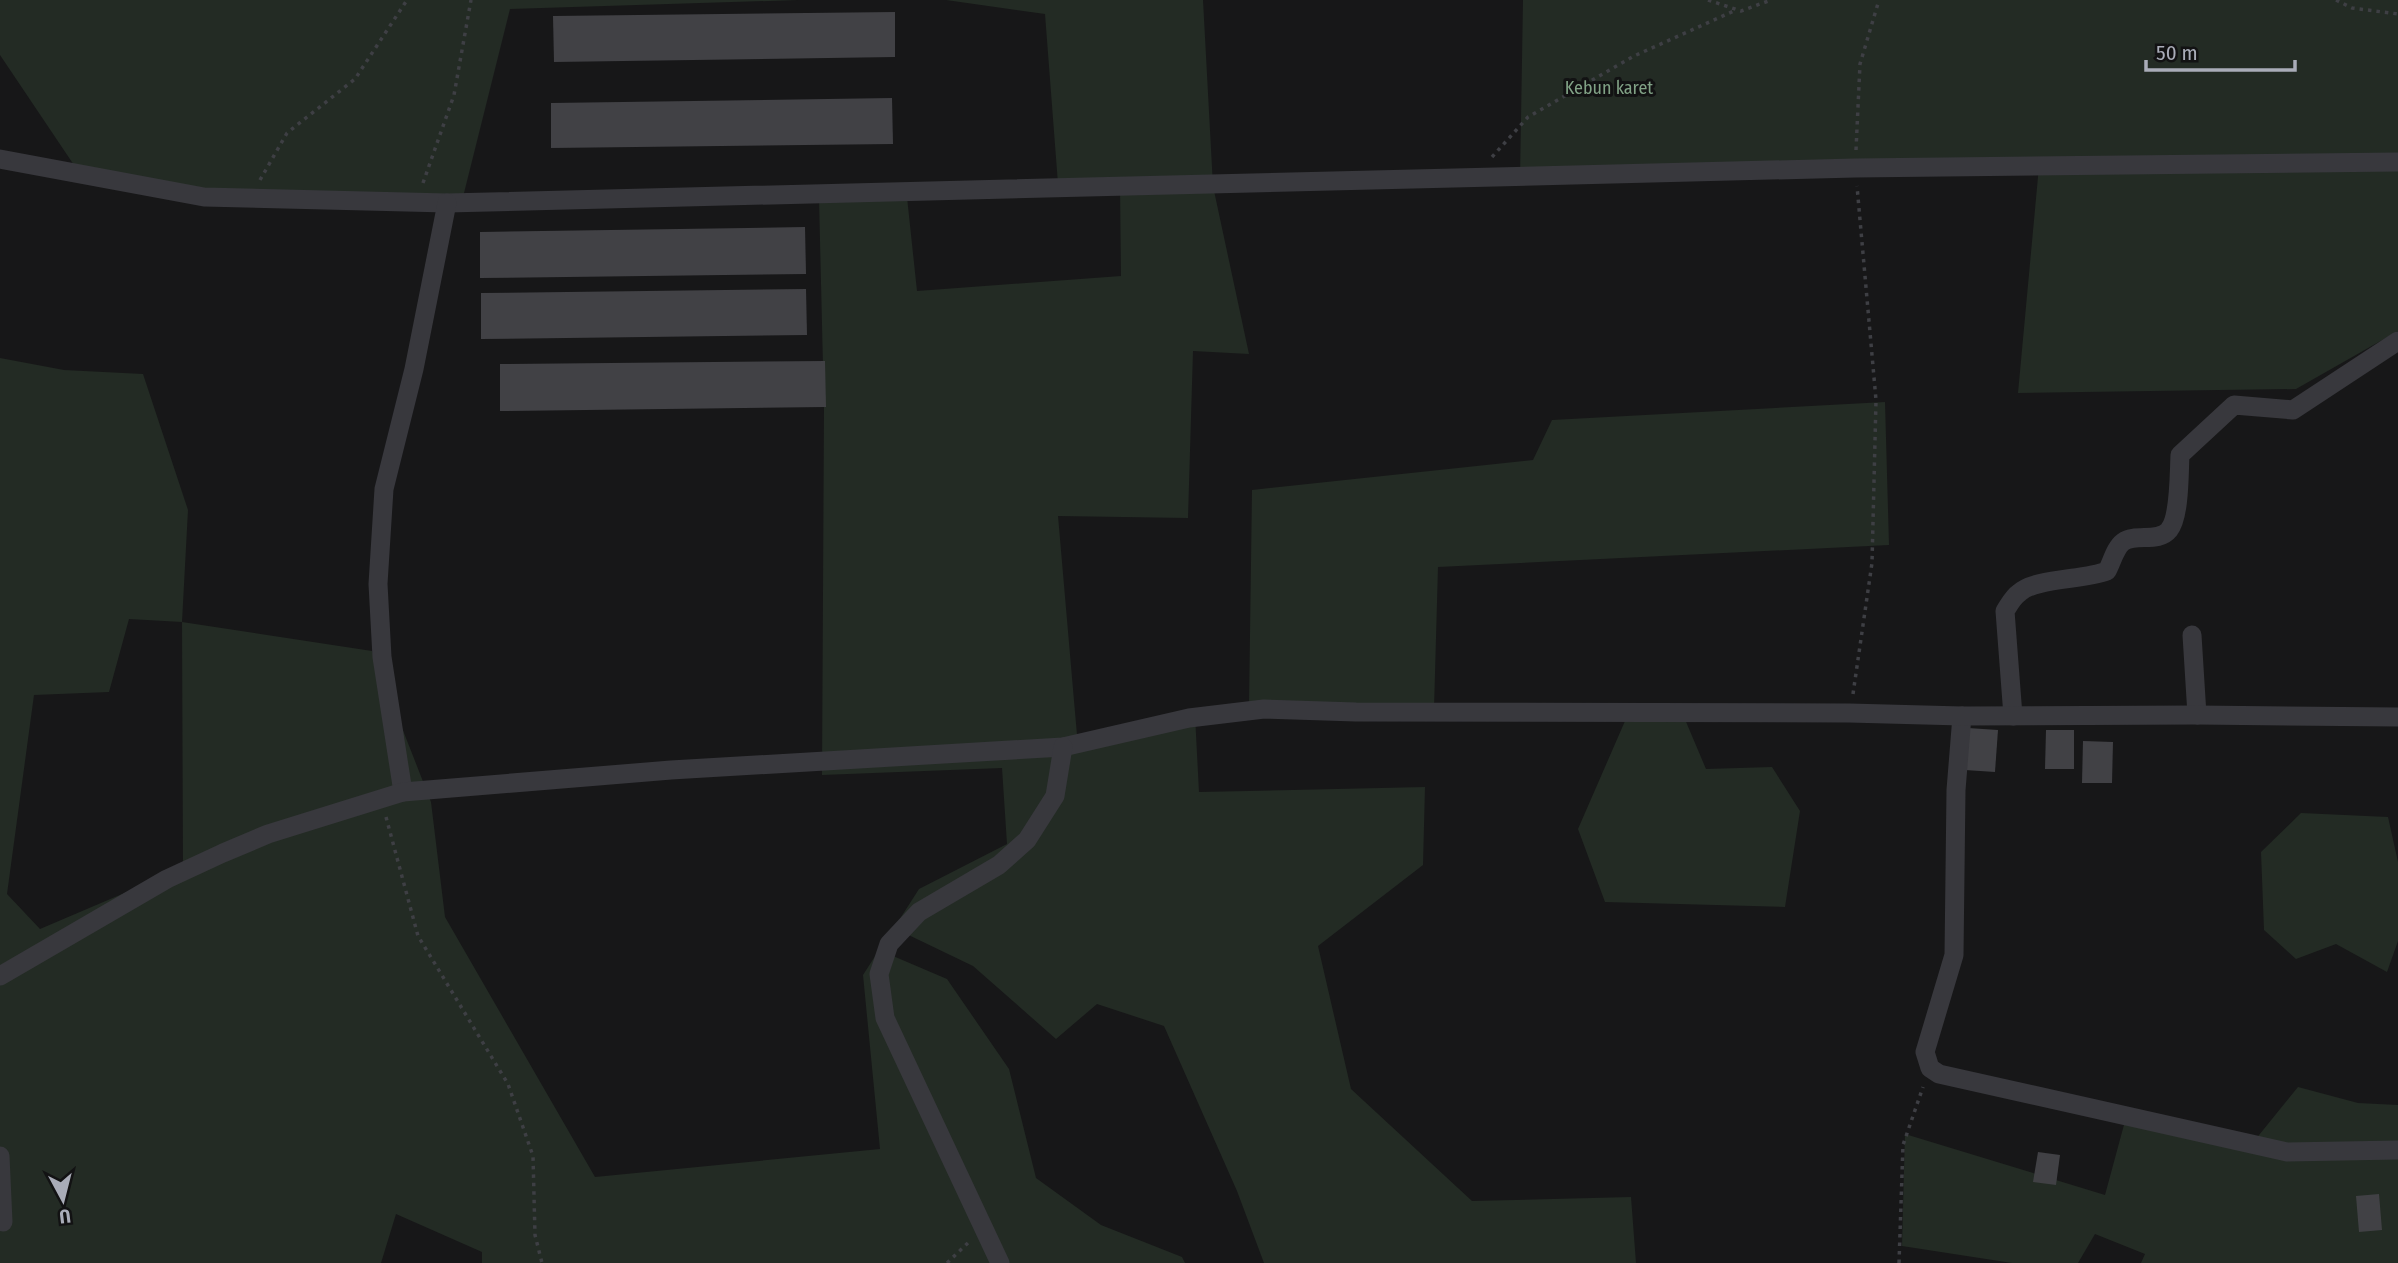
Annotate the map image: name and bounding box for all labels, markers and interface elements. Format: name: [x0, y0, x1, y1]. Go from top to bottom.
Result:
scale bar: [2146, 28, 2295, 72]
text: 50 m: [2156, 40, 2198, 66]
park label: Kebun karet: [1565, 77, 1653, 99]
north arrow: [28, 1165, 98, 1235]
text: U: [58, 1204, 72, 1228]

